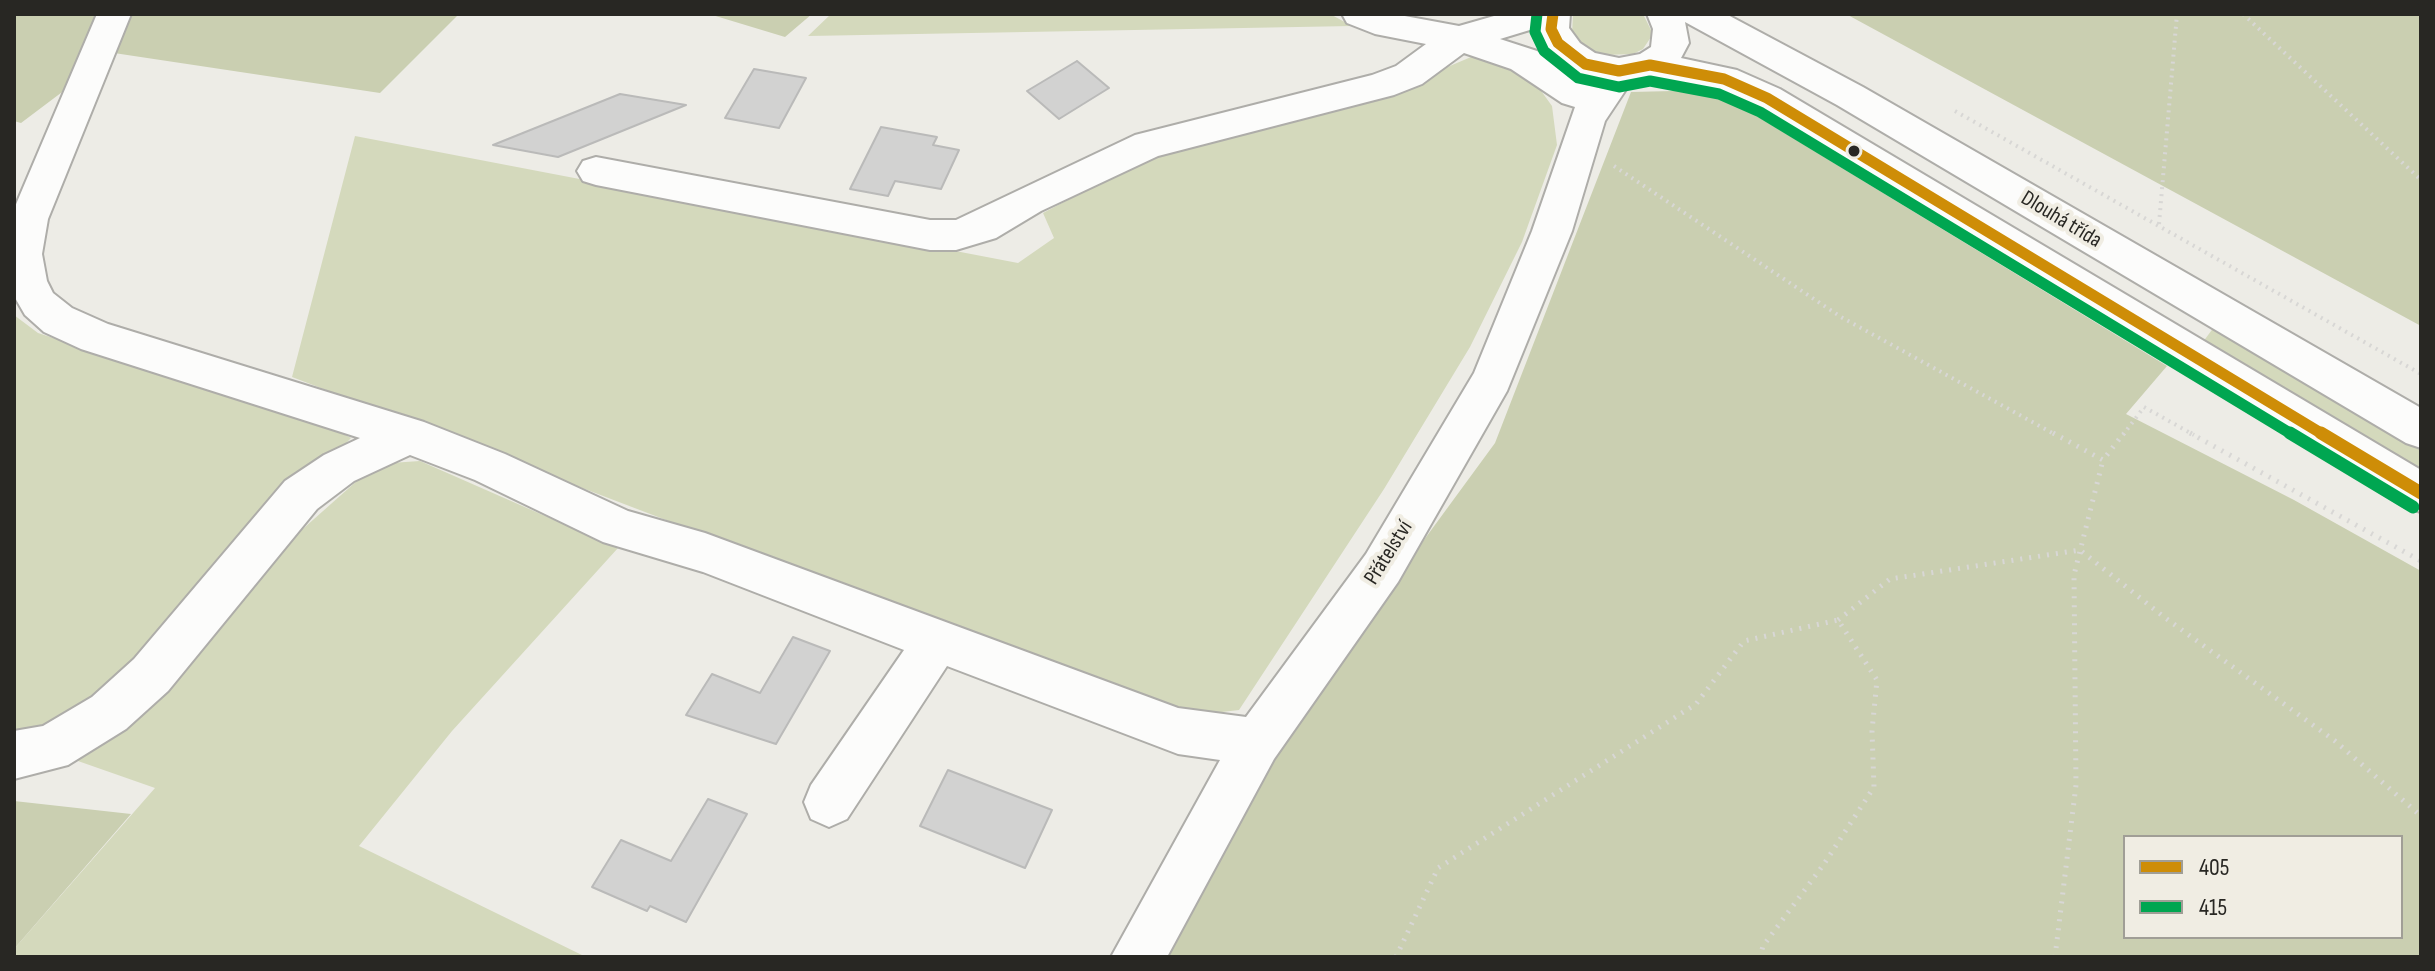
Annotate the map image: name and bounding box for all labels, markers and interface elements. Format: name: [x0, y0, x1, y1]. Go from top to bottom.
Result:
unlabelled marker: [1846, 143, 1862, 159]
street label: Dlouhá třída: [2016, 186, 2106, 254]
street label: Přátelství: [1359, 516, 1419, 590]
legend: [2123, 835, 2403, 939]
text: 405: [2199, 853, 2229, 882]
text: 415: [2199, 893, 2227, 922]

